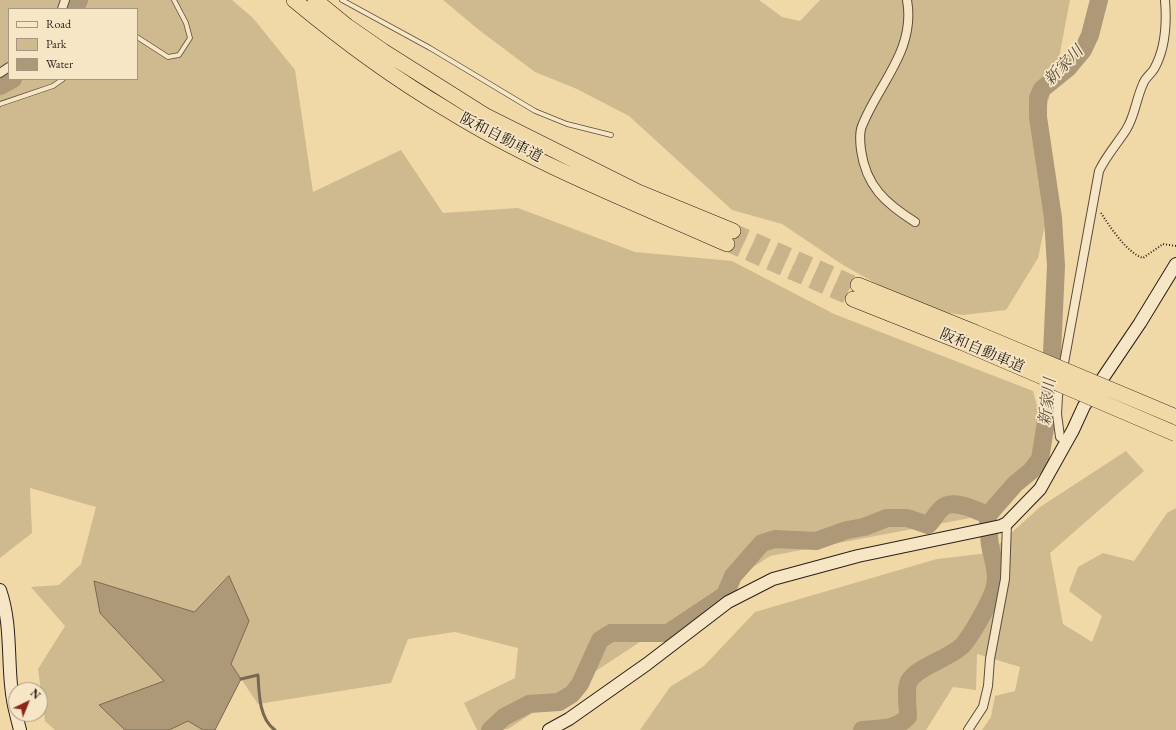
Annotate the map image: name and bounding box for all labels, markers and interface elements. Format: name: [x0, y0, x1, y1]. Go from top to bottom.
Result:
legend: [8, 8, 138, 80]
text: Road: [46, 16, 71, 32]
text: Park: [46, 36, 66, 52]
water label: 新家川: [1040, 42, 1088, 90]
text: Water: [46, 56, 73, 72]
street label: 阪和自動車道: [457, 110, 545, 166]
street label: 阪和自動車道: [937, 325, 1027, 377]
water label: 新家川: [1036, 377, 1060, 427]
north arrow: [8, 682, 48, 722]
text: N: [27, 686, 44, 702]

